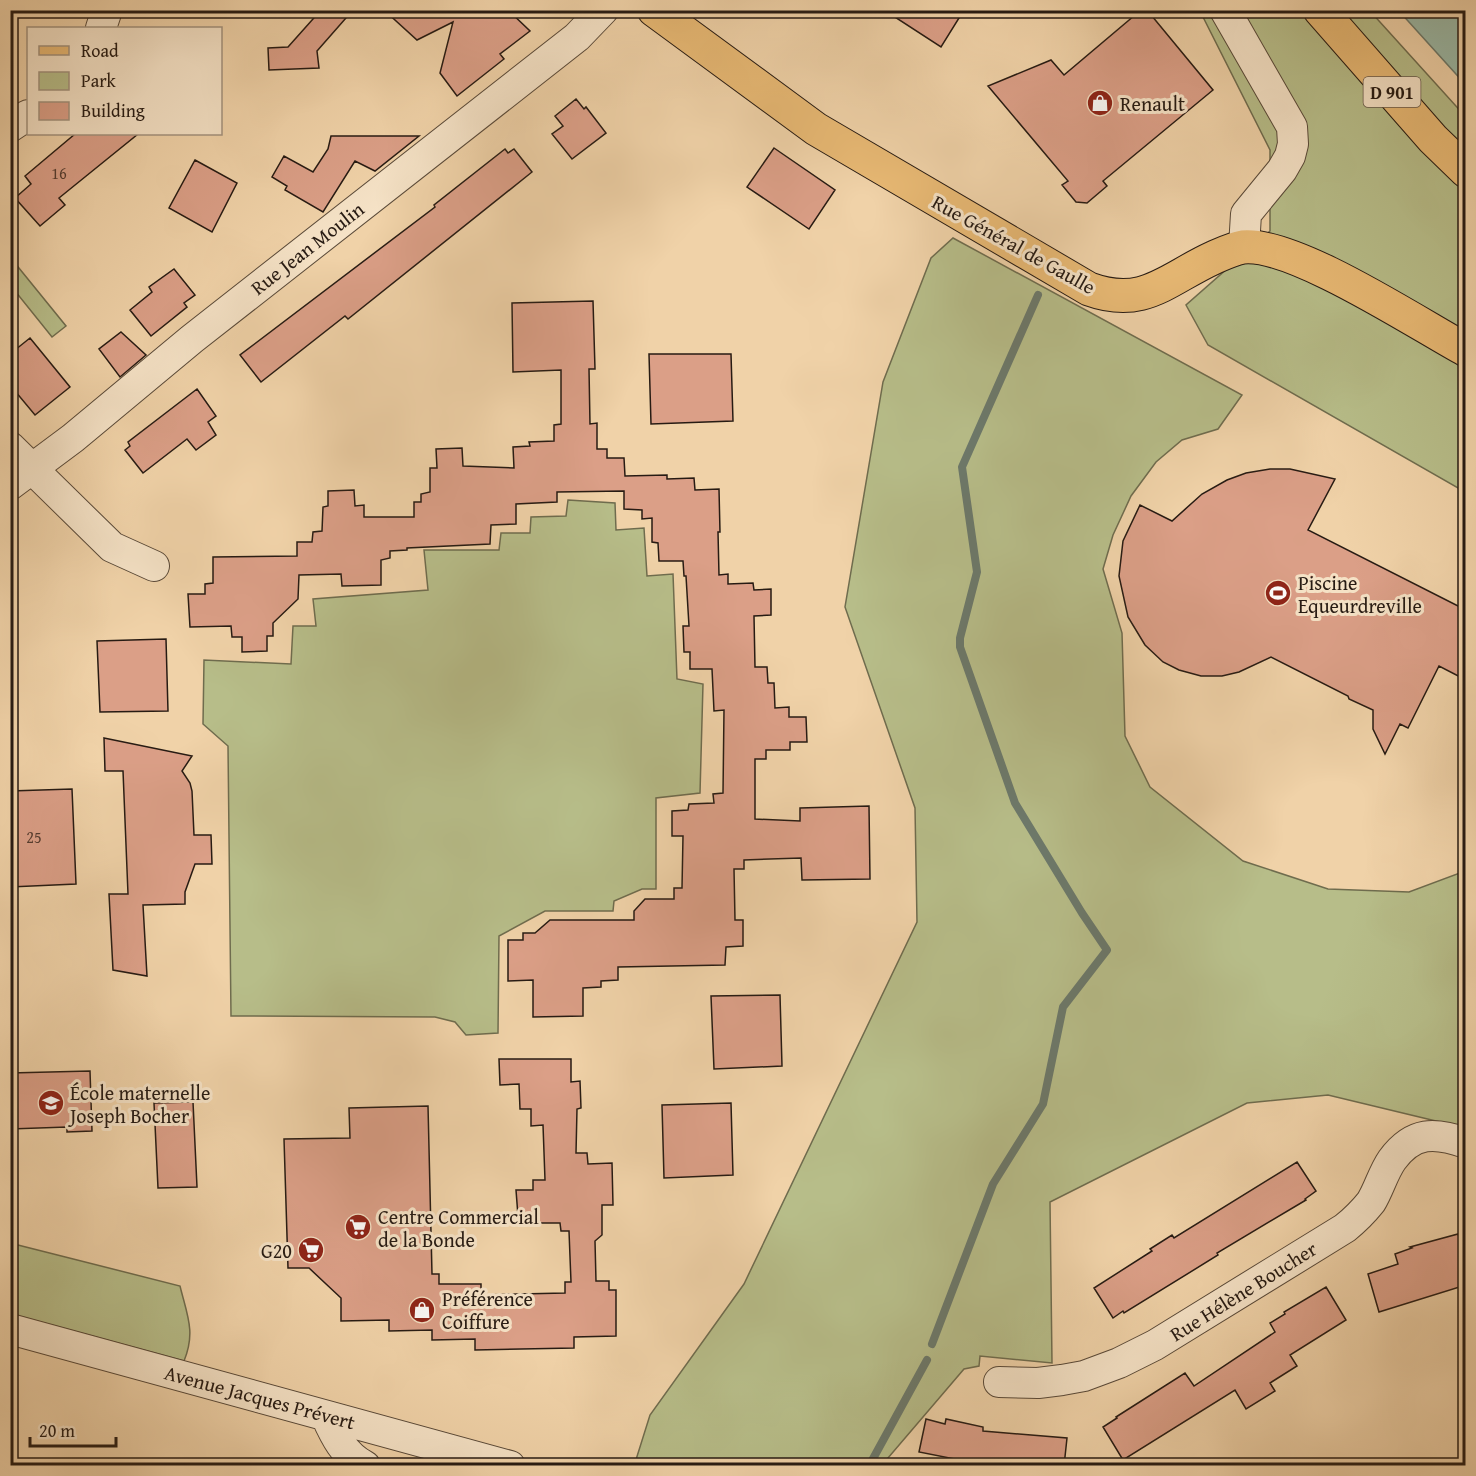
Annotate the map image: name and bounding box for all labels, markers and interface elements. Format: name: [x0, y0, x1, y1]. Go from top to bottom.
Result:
legend: [27, 27, 222, 135]
text: Road: [81, 37, 119, 64]
text: Park: [81, 67, 117, 94]
road number: D 901: [1364, 77, 1420, 107]
shop icon: Renault: [1085, 88, 1115, 118]
place label: Renault: [1120, 89, 1185, 118]
text: Building: [81, 97, 145, 124]
house number: 16: [51, 161, 67, 185]
street label: Rue Général de Gaulle: [927, 187, 1101, 301]
street label: Rue Jean Moulin: [244, 194, 370, 302]
place label: Piscine Equeurdreville: [1298, 568, 1422, 620]
sports icon: Piscine Equeurdreville: [1263, 578, 1293, 608]
house number: 25: [26, 825, 42, 849]
place label: École maternelle Joseph Bocher: [67, 1078, 210, 1130]
school or university icon: École maternelle Joseph Bocher: [36, 1088, 66, 1118]
place label: Centre Commercial de la Bonde: [378, 1202, 539, 1254]
supermarket icon: Centre Commercial de la Bonde: [343, 1212, 373, 1242]
street label: Rue Hélène Boucher: [1164, 1234, 1322, 1348]
supermarket icon: G20: [296, 1235, 326, 1265]
place label: G20: [261, 1236, 292, 1265]
place label: Préférence Coiffure: [442, 1284, 533, 1336]
shop icon: Préférence Coiffure: [407, 1295, 437, 1325]
street label: Avenue Jacques Prévert: [162, 1358, 358, 1436]
scale bar: [30, 1410, 116, 1448]
text: 20 m: [39, 1417, 75, 1444]

